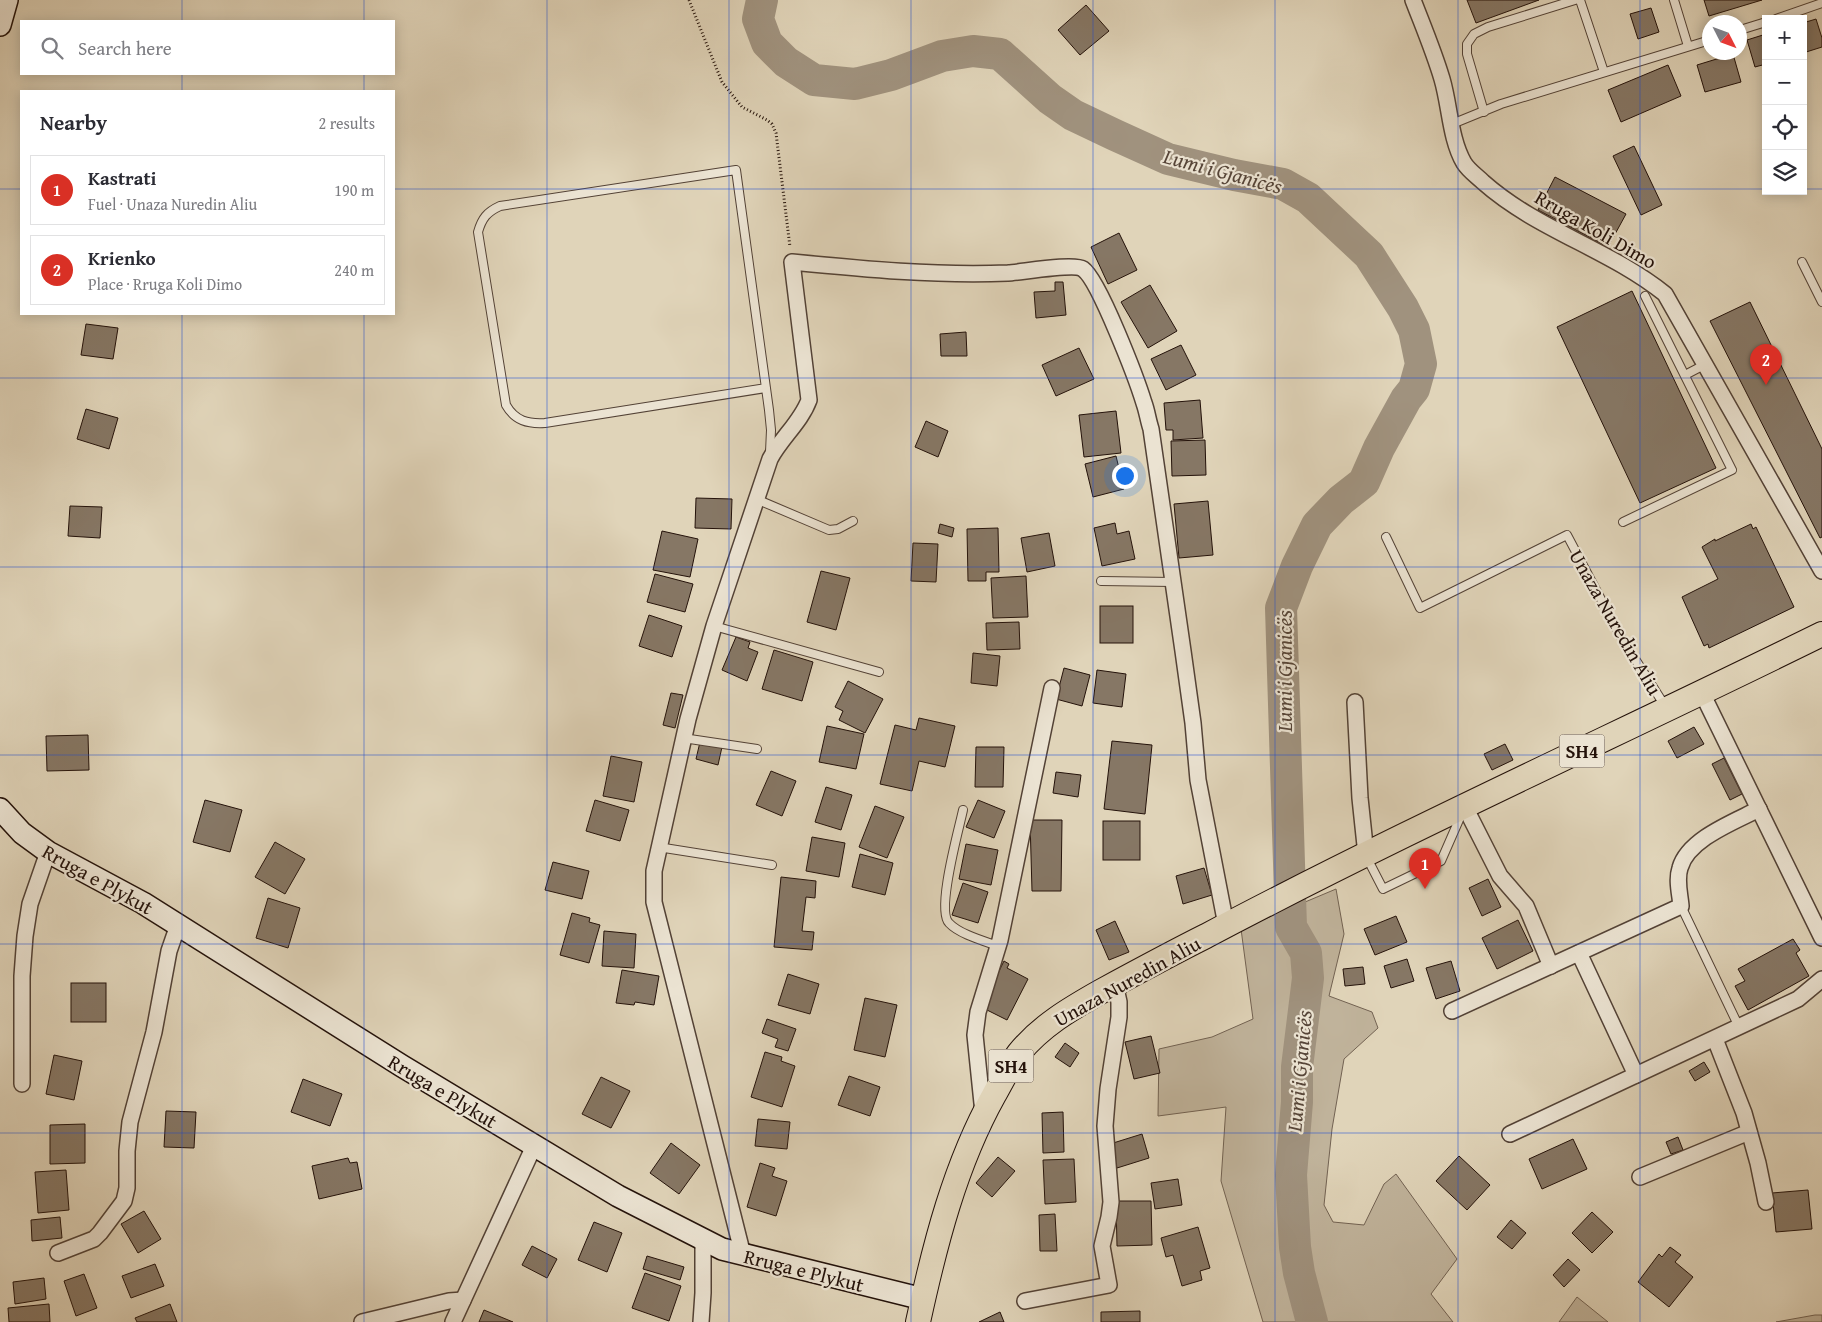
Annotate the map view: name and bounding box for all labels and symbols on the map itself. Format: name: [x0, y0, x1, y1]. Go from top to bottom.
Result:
north arrow: [1702, 15, 1747, 60]
water label: Lumi i Gjanicës: [1159, 140, 1286, 202]
street label: Rruga Koli Dimo: [1530, 182, 1662, 276]
pin: 2: [1750, 344, 1782, 385]
your location: [1112, 463, 1138, 489]
street label: Unaza Nuredin Aliu: [1562, 544, 1670, 700]
water label: Lumi i Gjanicës: [1269, 610, 1300, 733]
road number: SH4: [1560, 734, 1604, 768]
street label: Rruga e Plykut: [37, 837, 159, 921]
pin: 1: [1409, 848, 1441, 889]
street label: Unaza Nuredin Aliu: [1048, 929, 1206, 1033]
water label: Lumi i Gjanicës: [1278, 1009, 1320, 1134]
street label: Rruga e Plykut: [383, 1047, 503, 1135]
road number: SH4: [988, 1050, 1034, 1082]
street label: Rruga e Plykut: [741, 1241, 867, 1299]

